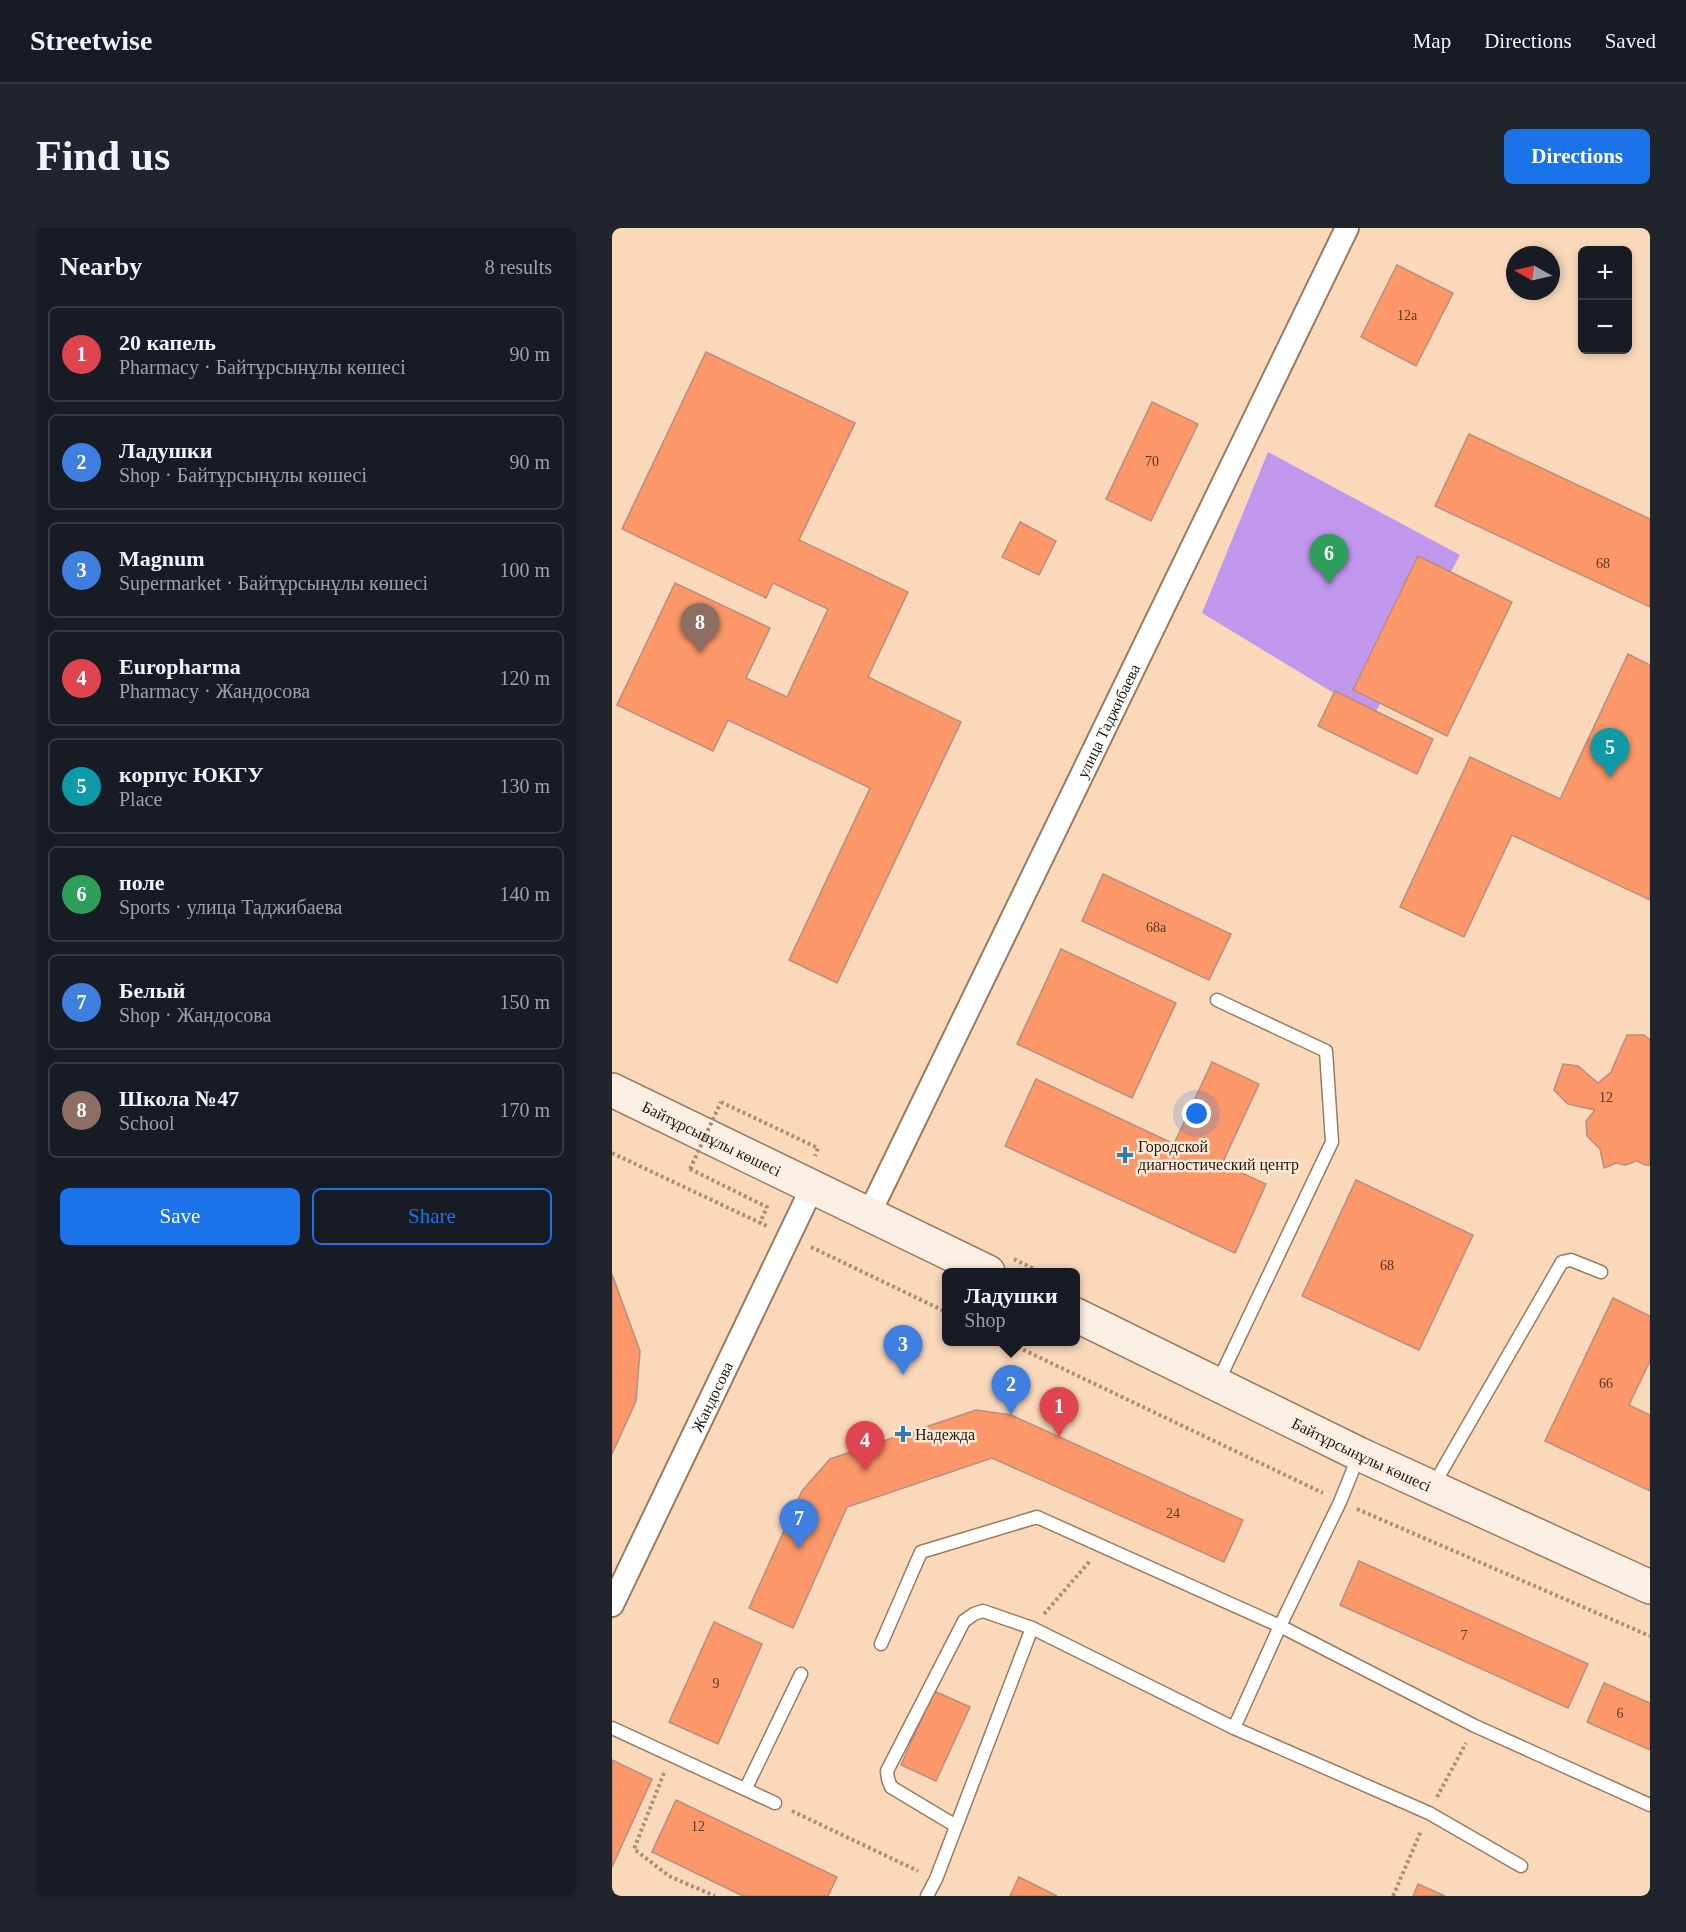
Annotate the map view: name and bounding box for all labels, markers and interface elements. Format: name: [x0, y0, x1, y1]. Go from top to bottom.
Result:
text: Streetwise: [30, 25, 152, 56]
text: Map: [1413, 29, 1451, 53]
text: Directions: [1484, 29, 1572, 53]
text: Saved: [1605, 29, 1656, 53]
button: Directions: [1504, 129, 1650, 184]
text: Find us: [36, 133, 170, 179]
north arrow: [1506, 246, 1560, 300]
map controls: [1578, 246, 1632, 354]
button: +: [1578, 246, 1632, 300]
text: Nearby: [60, 252, 142, 281]
text: 8 results: [485, 256, 552, 278]
button: −: [1578, 300, 1632, 354]
house number: 12а: [1397, 308, 1418, 323]
text: 20 капель: [119, 330, 216, 355]
text: 1: [77, 343, 87, 365]
text: 90 m: [509, 343, 550, 365]
text: Pharmacy · Байтұрсынұлы көшесі: [119, 356, 406, 378]
text: Ладушки: [119, 438, 212, 463]
text: 2: [77, 451, 87, 473]
text: 90 m: [509, 451, 550, 473]
house number: 70: [1145, 454, 1159, 469]
text: Shop · Байтұрсынұлы көшесі: [119, 464, 367, 486]
pin: 6: [1310, 534, 1348, 584]
text: Magnum: [119, 546, 205, 571]
house number: 68: [1596, 556, 1610, 571]
text: 3: [77, 559, 87, 581]
text: 100 m: [499, 559, 550, 581]
text: Supermarket · Байтұрсынұлы көшесі: [119, 572, 428, 594]
pin: 8: [680, 604, 719, 653]
text: Europharma: [119, 654, 241, 679]
street label: улица Таджибаева: [1074, 661, 1143, 781]
text: 4: [77, 667, 87, 689]
text: 120 m: [499, 667, 550, 689]
text: Pharmacy · Жандосова: [119, 680, 310, 702]
pin: 5: [1590, 728, 1630, 778]
text: корпус ЮКГУ: [119, 762, 264, 787]
text: 5: [77, 775, 87, 797]
text: 130 m: [499, 775, 550, 797]
text: Place: [119, 788, 162, 810]
text: поле: [119, 870, 165, 895]
text: 6: [77, 883, 87, 905]
text: 140 m: [499, 883, 550, 905]
text: Sports · улица Таджибаева: [119, 896, 342, 918]
house number: 68а: [1146, 920, 1167, 935]
text: Белый: [119, 978, 186, 1003]
text: 7: [77, 991, 87, 1013]
text: 150 m: [499, 991, 550, 1013]
text: Shop · Жандосова: [119, 1004, 271, 1026]
text: Школа №47: [119, 1086, 239, 1111]
house number: 12: [1599, 1090, 1613, 1105]
street label: Байтұрсынұлы көшесі: [639, 1098, 784, 1180]
text: 8: [77, 1099, 87, 1121]
text: 170 m: [499, 1099, 550, 1121]
your location: [1182, 1099, 1211, 1128]
text: School: [119, 1112, 175, 1134]
place label: Городской диагностический центр: [1138, 1138, 1299, 1174]
marker: Городской диагностический центр: [1116, 1146, 1134, 1164]
button: Save: [60, 1188, 300, 1245]
button: Share: [312, 1188, 552, 1245]
house number: 68: [1380, 1258, 1394, 1273]
popup: [942, 1268, 1080, 1346]
text: Ладушки: [964, 1283, 1058, 1308]
text: Shop: [964, 1309, 1005, 1331]
pin: 3: [884, 1326, 922, 1375]
street label: Жандосова: [688, 1359, 736, 1435]
pin: 2: [992, 1366, 1030, 1415]
house number: 66: [1599, 1376, 1613, 1391]
pin: 1: [1040, 1388, 1078, 1437]
street label: Байтұрсынұлы көшесі: [1289, 1414, 1434, 1495]
pin: 4: [846, 1422, 884, 1471]
place label: Надежда: [915, 1426, 975, 1444]
marker: Надежда: [896, 1427, 910, 1441]
pin: 7: [780, 1500, 819, 1549]
house number: 24: [1166, 1506, 1180, 1521]
house number: 7: [1461, 1628, 1468, 1643]
house number: 9: [713, 1676, 720, 1691]
house number: 6: [1617, 1706, 1624, 1721]
house number: 12: [691, 1819, 705, 1834]

